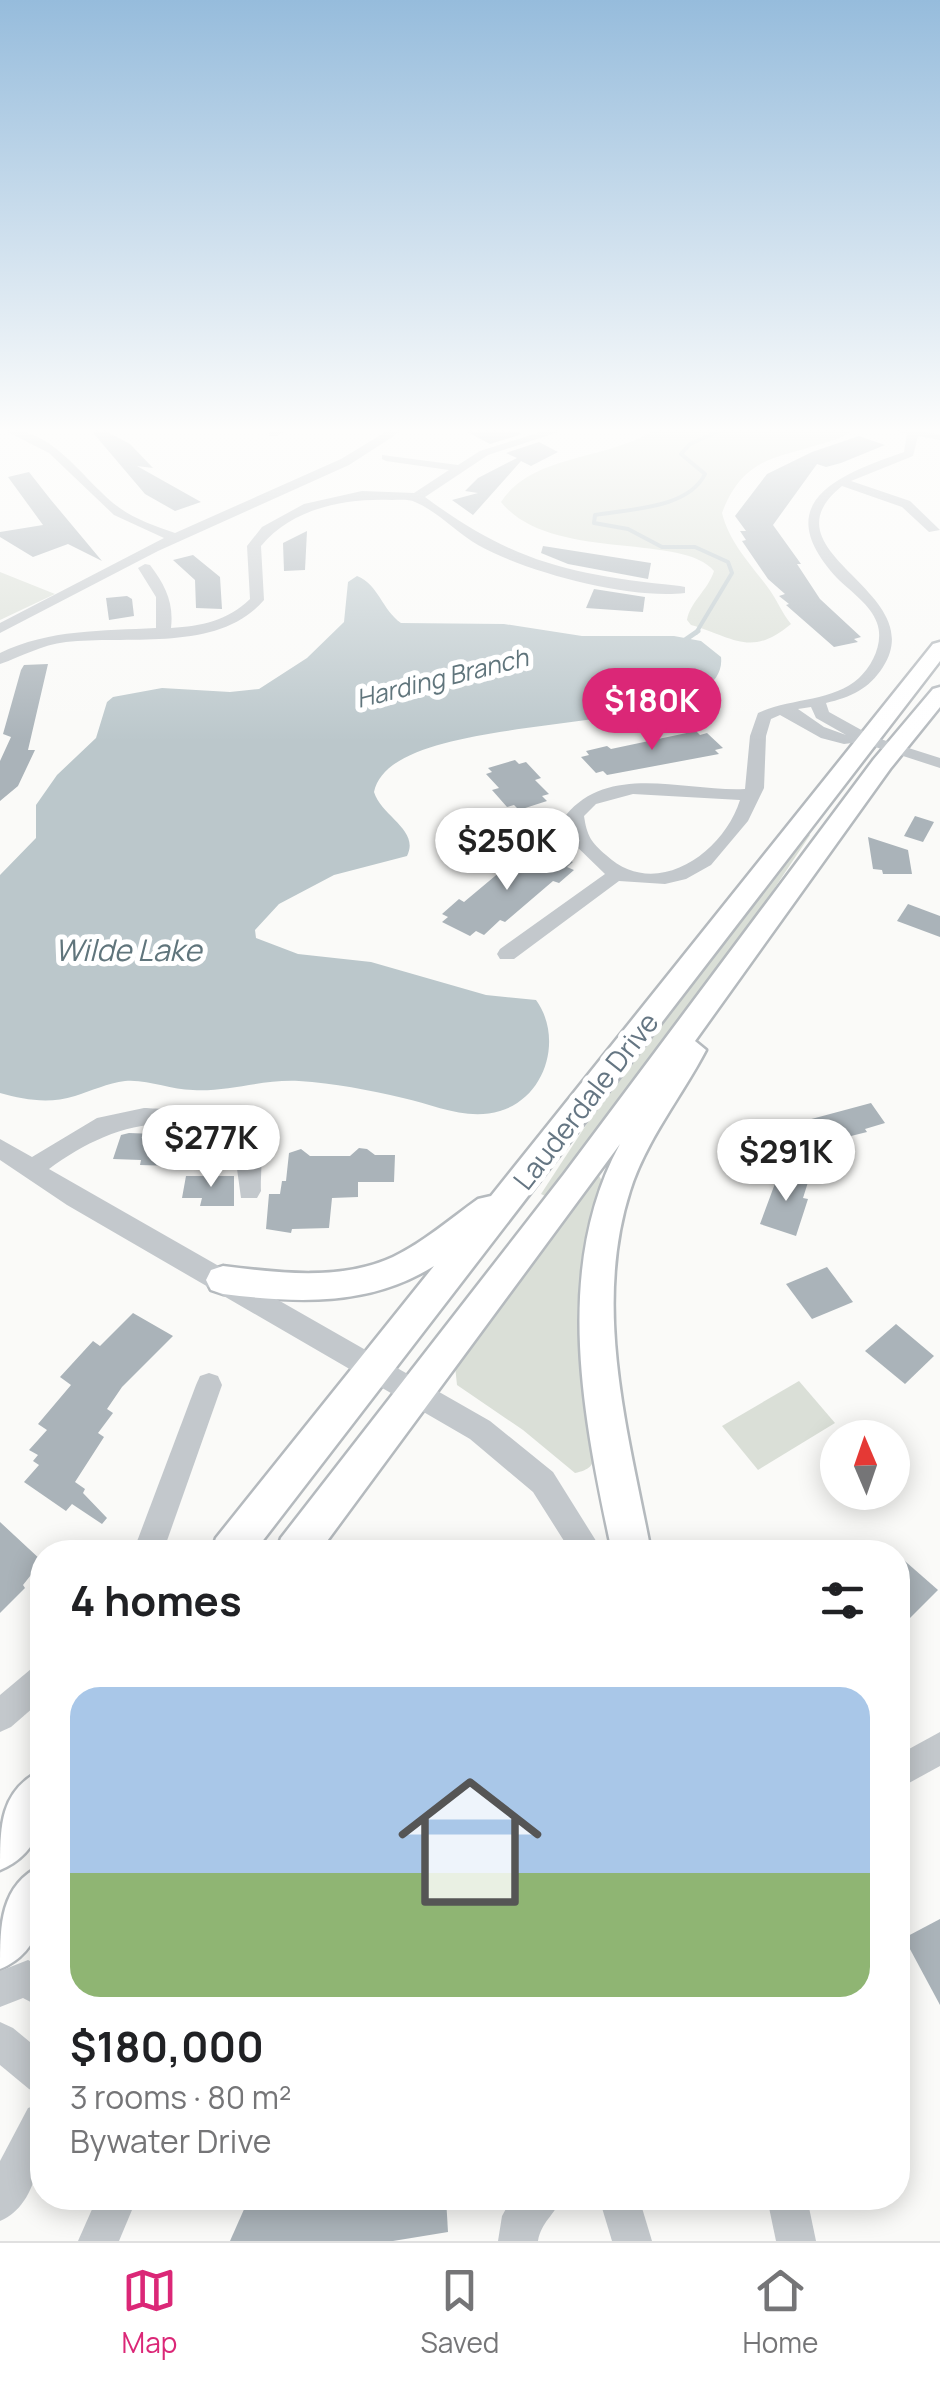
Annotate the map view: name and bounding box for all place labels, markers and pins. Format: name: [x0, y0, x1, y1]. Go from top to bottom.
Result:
pin: $180K: [582, 668, 722, 753]
pin: $250K: [437, 808, 577, 893]
pin: $277K: [141, 1105, 281, 1190]
pin: $291K: [716, 1119, 856, 1204]

